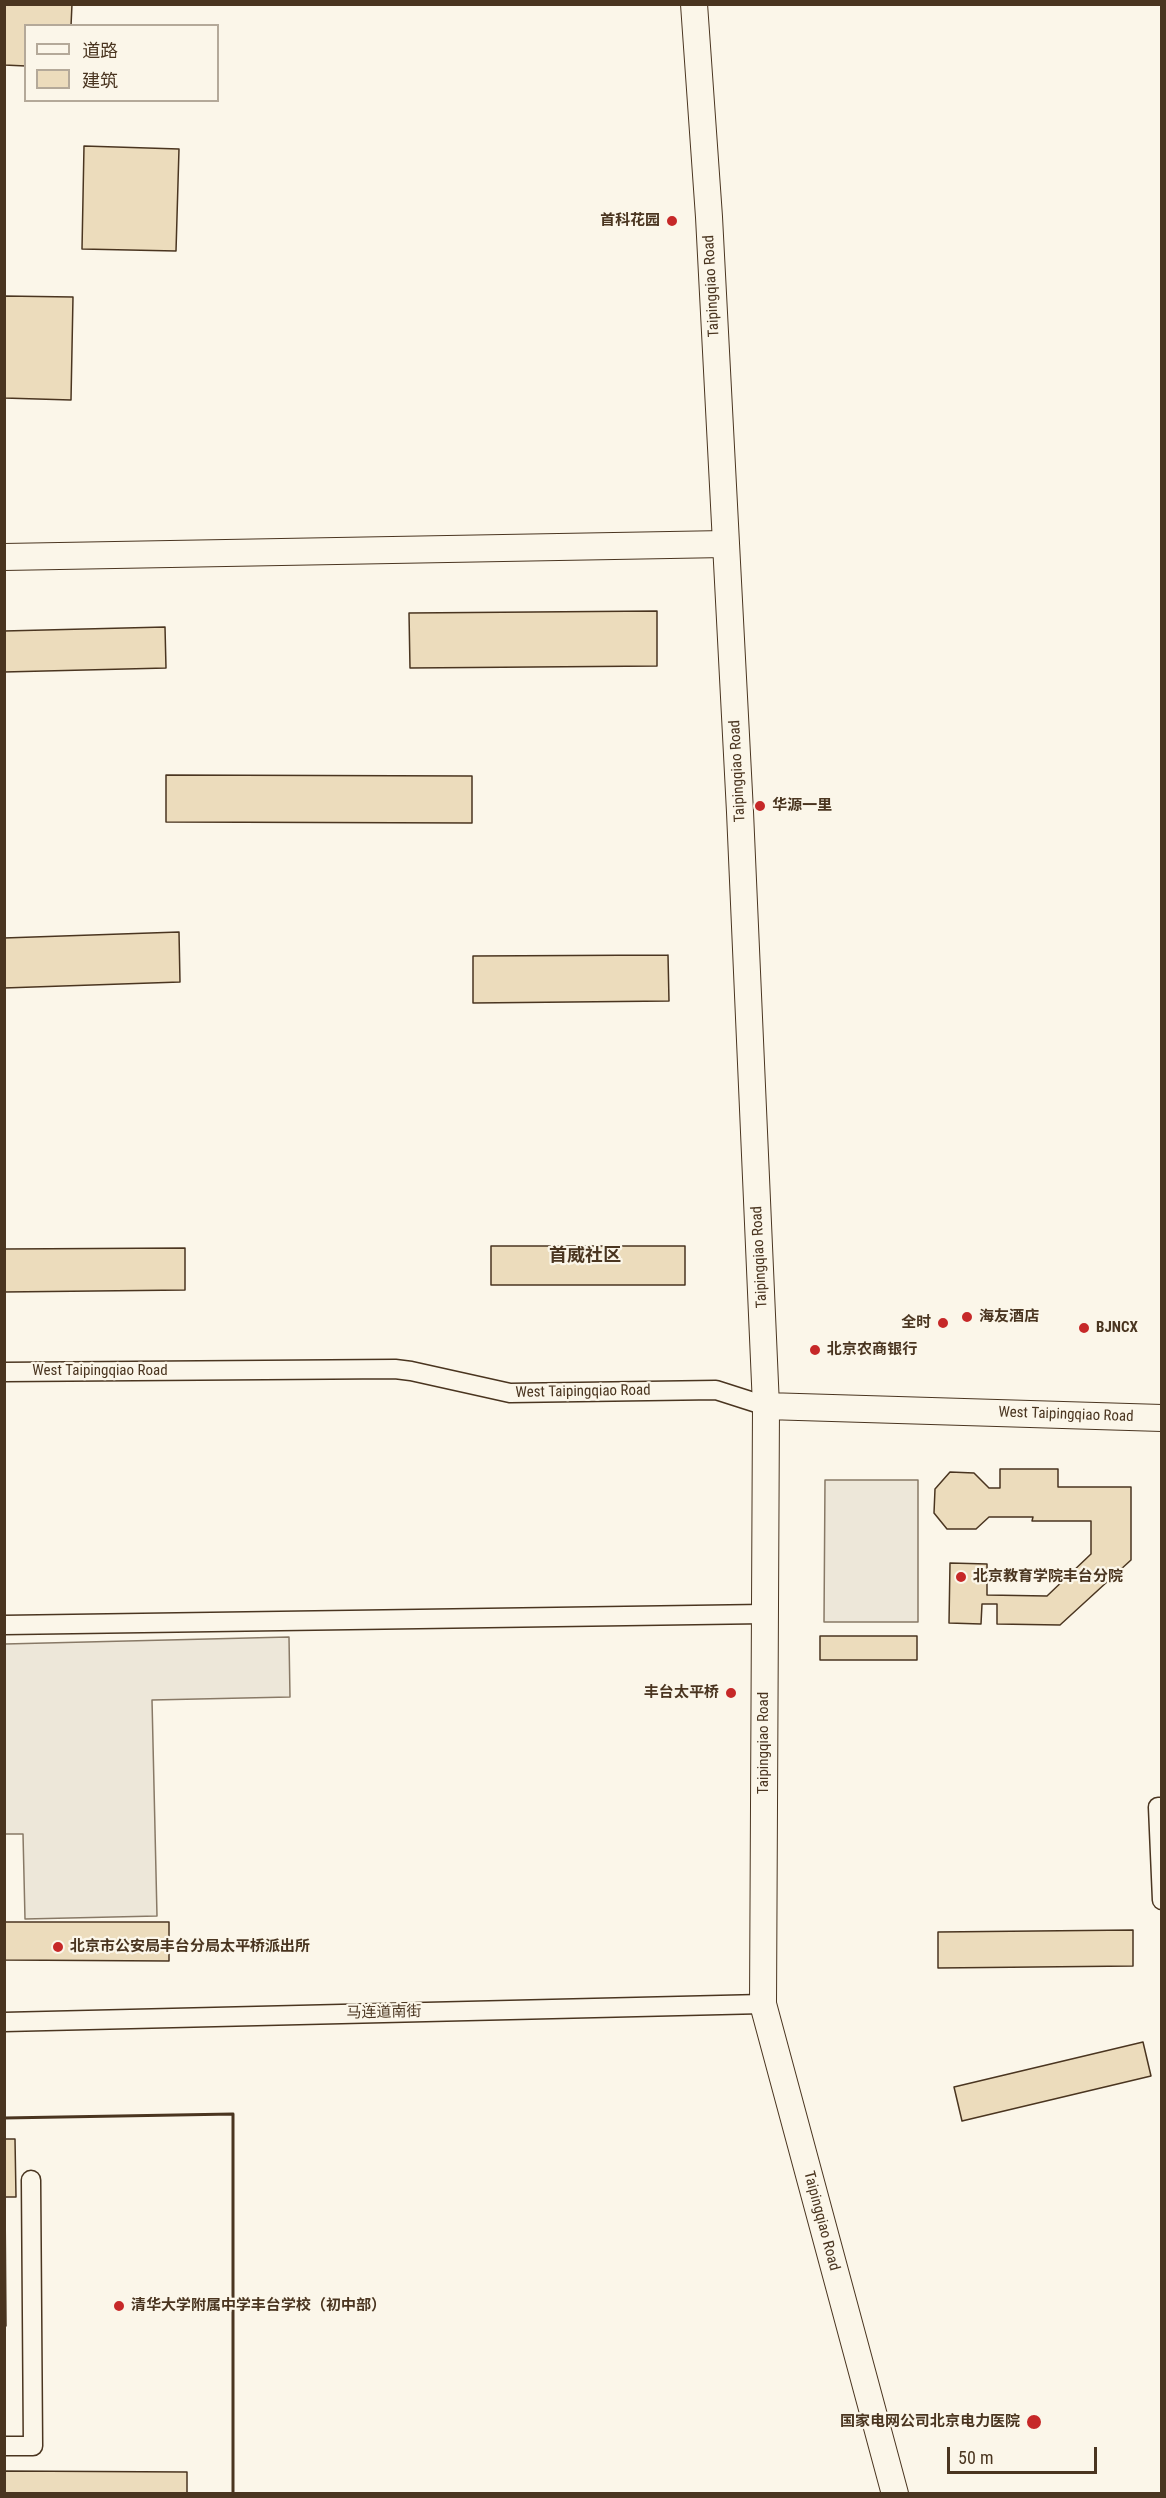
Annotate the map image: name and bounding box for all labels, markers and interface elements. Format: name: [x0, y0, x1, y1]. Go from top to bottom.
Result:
legend: [24, 24, 219, 102]
text: 道路: [82, 40, 118, 61]
text: 建筑: [82, 70, 118, 91]
place label: 首科花园: [600, 212, 660, 230]
marker: 首科花园: [665, 214, 679, 228]
street label: Taipingqiao Road: [700, 234, 724, 338]
street label: Taipingqiao Road: [726, 719, 750, 823]
place label: 华源一里: [772, 797, 832, 815]
marker: 华源一里: [753, 799, 767, 813]
street label: Taipingqiao Road: [748, 1205, 772, 1309]
district label: 首威社区: [549, 1245, 621, 1267]
place label: 海友酒店: [979, 1308, 1039, 1326]
marker: 海友酒店: [960, 1310, 974, 1324]
place label: 全时: [901, 1314, 931, 1332]
marker: 全时: [936, 1316, 950, 1330]
place label: BJNCX: [1096, 1319, 1138, 1337]
marker: BJNCX: [1077, 1321, 1091, 1335]
place label: 北京农商银行: [827, 1341, 917, 1359]
marker: 北京农商银行: [808, 1343, 822, 1357]
street label: West Taipingqiao Road: [32, 1362, 168, 1380]
street label: West Taipingqiao Road: [515, 1382, 651, 1402]
street label: West Taipingqiao Road: [998, 1404, 1134, 1426]
place label: 北京教育学院丰台分院: [973, 1568, 1123, 1586]
marker: 北京教育学院丰台分院: [954, 1570, 968, 1584]
place label: 丰台太平桥: [644, 1684, 719, 1702]
marker: 丰台太平桥: [724, 1686, 738, 1700]
street label: Taipingqiao Road: [755, 1692, 773, 1794]
place label: 北京市公安局丰台分局太平桥派出所: [70, 1938, 310, 1956]
marker: 北京市公安局丰台分局太平桥派出所: [51, 1940, 65, 1954]
street label: 马连道南街: [346, 2003, 422, 2023]
street label: Taipingqiao Road: [799, 2169, 843, 2273]
place label: 清华大学附属中学丰台学校（初中部）: [131, 2297, 386, 2315]
marker: 清华大学附属中学丰台学校（初中部）: [112, 2299, 126, 2313]
place label: 国家电网公司北京电力医院: [840, 2413, 1020, 2431]
marker: 国家电网公司北京电力医院: [1025, 2413, 1043, 2431]
scale bar: [950, 2435, 1100, 2473]
text: 50 m: [958, 2447, 993, 2468]

